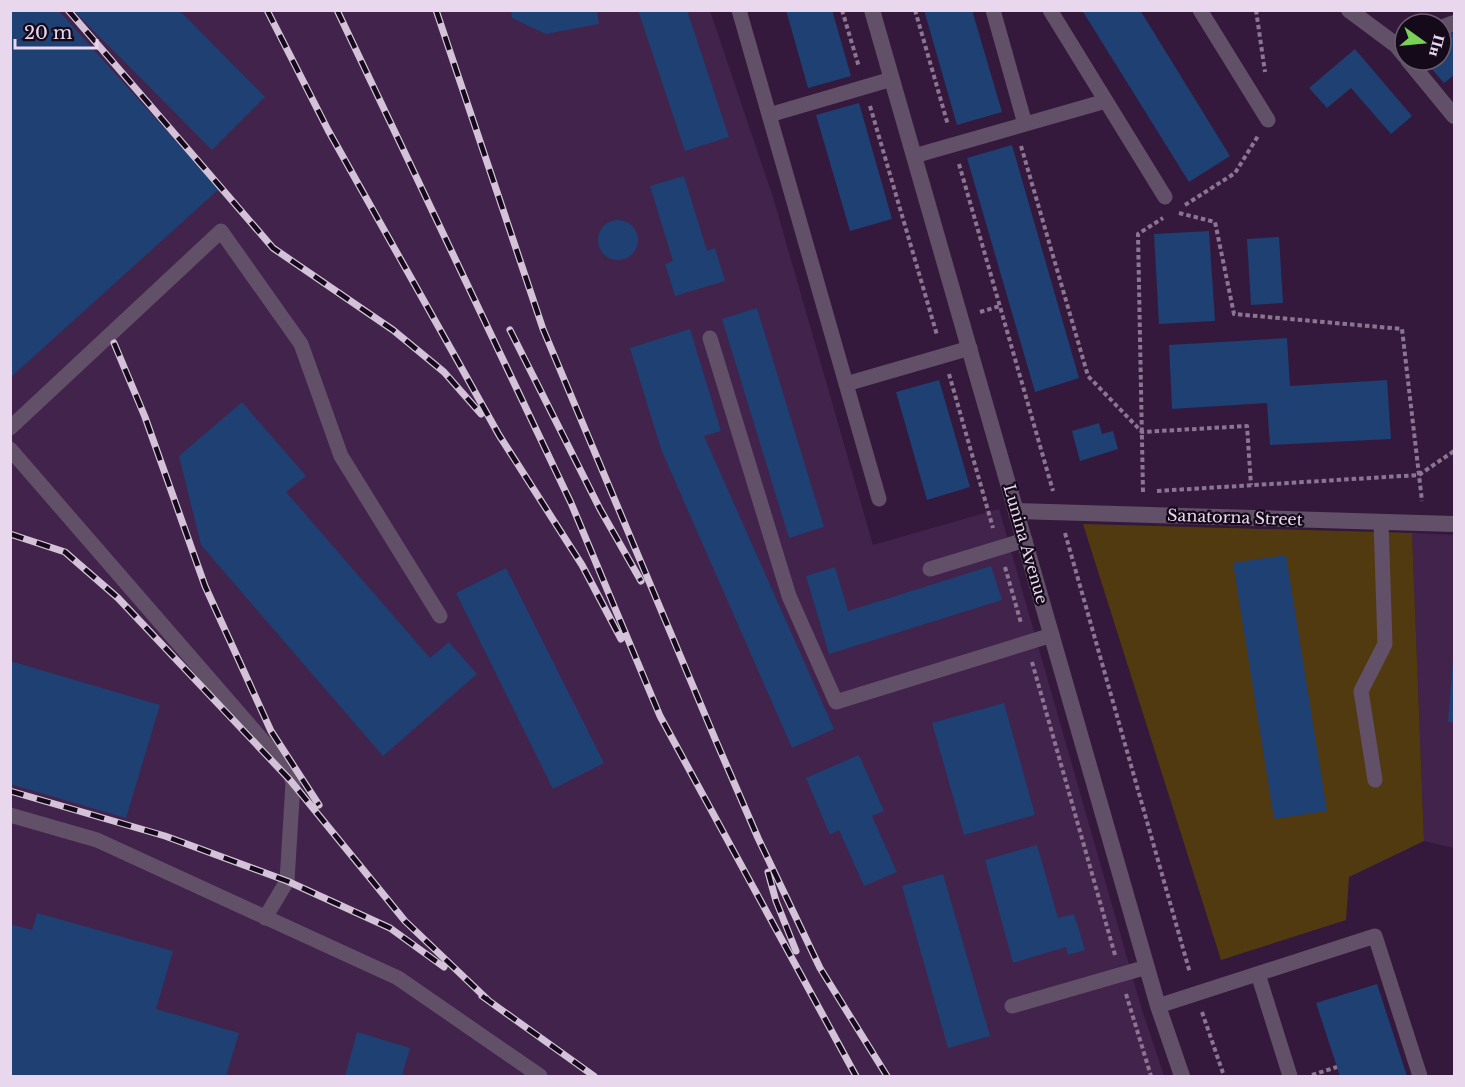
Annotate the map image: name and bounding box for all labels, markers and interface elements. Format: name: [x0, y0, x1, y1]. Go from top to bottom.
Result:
scale bar: [15, 12, 98, 50]
north arrow: [1393, 12, 1453, 72]
text: 20 m: [24, 22, 72, 44]
text: Пн: [1425, 33, 1450, 59]
street label: Lunina Avenue: [999, 482, 1053, 606]
street label: Sanatorna Street: [1167, 505, 1303, 529]

